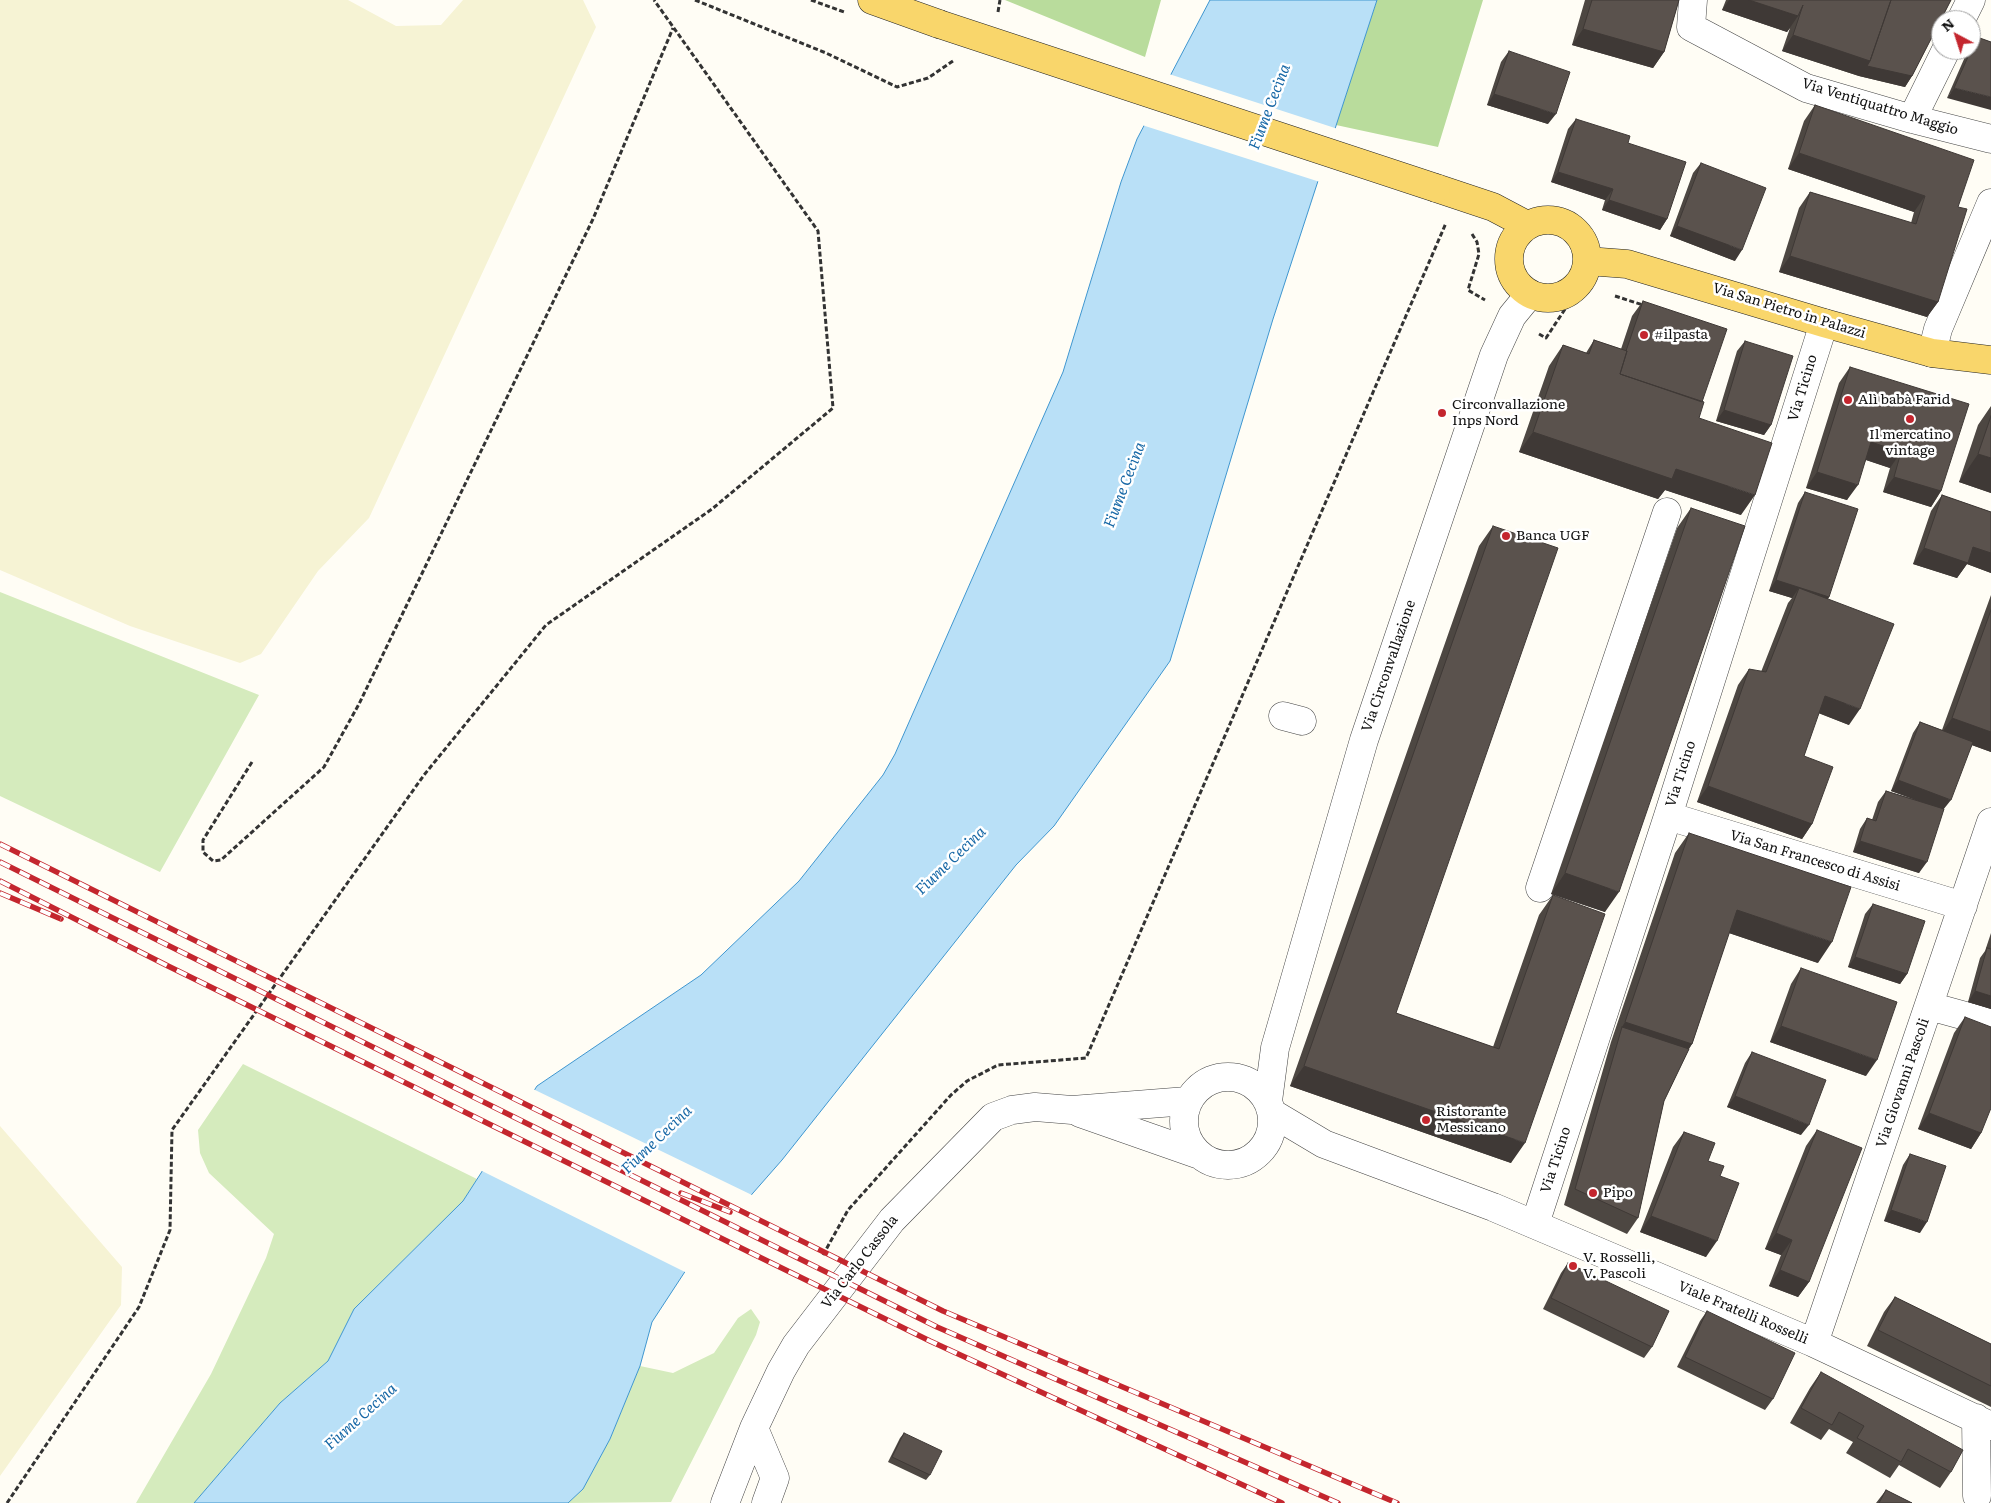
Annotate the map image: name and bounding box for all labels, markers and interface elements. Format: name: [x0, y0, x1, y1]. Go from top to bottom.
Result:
north arrow: [1931, 10, 1981, 60]
text: N: [1936, 13, 1958, 36]
water label: Fiume Cecina: [1245, 62, 1295, 152]
street label: Via Ventiquattro Maggio: [1800, 75, 1960, 139]
street label: Via San Pietro in Palazzi: [1710, 280, 1868, 342]
place label: #ilpasta: [1654, 327, 1708, 343]
marker: #ilpasta: [1638, 329, 1650, 341]
street label: Via Ticino: [1785, 353, 1821, 423]
place label: Alì babà Farid: [1858, 392, 1950, 408]
marker: Alì babà Farid: [1842, 394, 1854, 406]
place label: Circonvallazione Inps Nord: [1452, 397, 1565, 430]
marker: Circonvallazione Inps Nord: [1436, 407, 1448, 419]
marker: Il mercatino vintage: [1904, 413, 1916, 425]
place label: Il mercatino vintage: [1869, 427, 1951, 460]
water label: Fiume Cecina: [1100, 440, 1150, 530]
place label: Banca UGF: [1516, 528, 1590, 544]
marker: Banca UGF: [1500, 530, 1512, 542]
street label: Via Circonvallazione: [1359, 598, 1419, 734]
street label: Via Ticino: [1662, 739, 1700, 809]
water label: Fiume Cecina: [912, 823, 990, 899]
street label: Via San Francesco di Assisi: [1728, 827, 1902, 895]
street label: Via Giovanni Pascoli: [1873, 1016, 1933, 1150]
water label: Fiume Cecina: [618, 1102, 696, 1178]
place label: Ristorante Messicano: [1436, 1104, 1506, 1136]
marker: Ristorante Messicano: [1420, 1114, 1432, 1126]
street label: Via Ticino: [1537, 1125, 1575, 1195]
place label: Pipo: [1603, 1185, 1633, 1201]
marker: Pipo: [1587, 1187, 1599, 1199]
street label: Via Carlo Cassola: [818, 1212, 902, 1312]
place label: V. Rosselli, V. Pascoli: [1583, 1250, 1655, 1282]
marker: V. Rosselli, V. Pascoli: [1567, 1260, 1579, 1272]
street label: Viale Fratelli Rosselli: [1675, 1278, 1811, 1348]
water label: Fiume Cecina: [321, 1380, 401, 1454]

